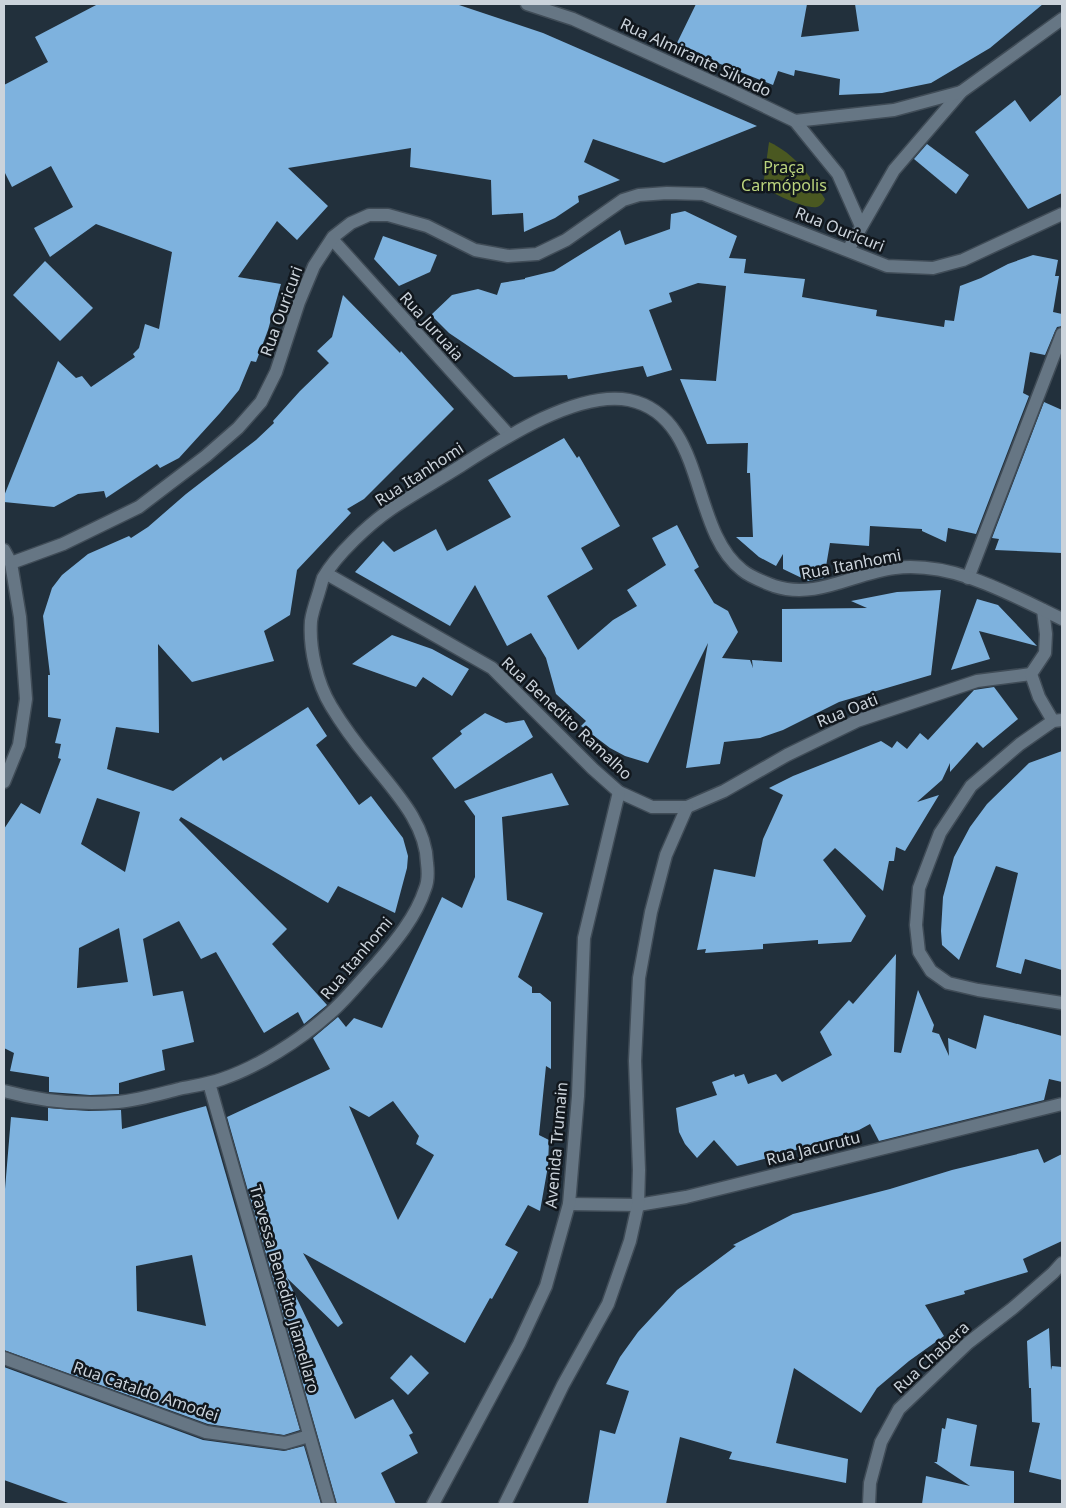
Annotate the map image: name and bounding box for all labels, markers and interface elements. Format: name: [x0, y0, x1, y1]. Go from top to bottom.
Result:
street label: Rua Almirante Silvado: [617, 12, 775, 102]
park label: Praça Carmópolis: [741, 156, 827, 196]
street label: Rua Ouricuri: [792, 201, 888, 257]
street label: Rua Ouricuri: [255, 263, 307, 359]
street label: Rua Juruaia: [395, 287, 469, 365]
street label: Rua Itanhomi: [370, 437, 468, 511]
street label: Rua Itanhomi: [799, 543, 903, 585]
street label: Rua Benedito Ramalho: [497, 651, 637, 785]
street label: Rua Oati: [813, 688, 881, 732]
street label: Rua Itanhomi: [315, 912, 397, 1004]
street label: Avenida Trumain: [540, 1081, 572, 1209]
street label: Rua Jacurutu: [764, 1126, 862, 1170]
street label: Travessa Benedito Jiamellaro: [245, 1182, 325, 1396]
street label: Rua Chabera: [888, 1316, 974, 1398]
street label: Rua Cataldo Amodei: [70, 1356, 222, 1426]

